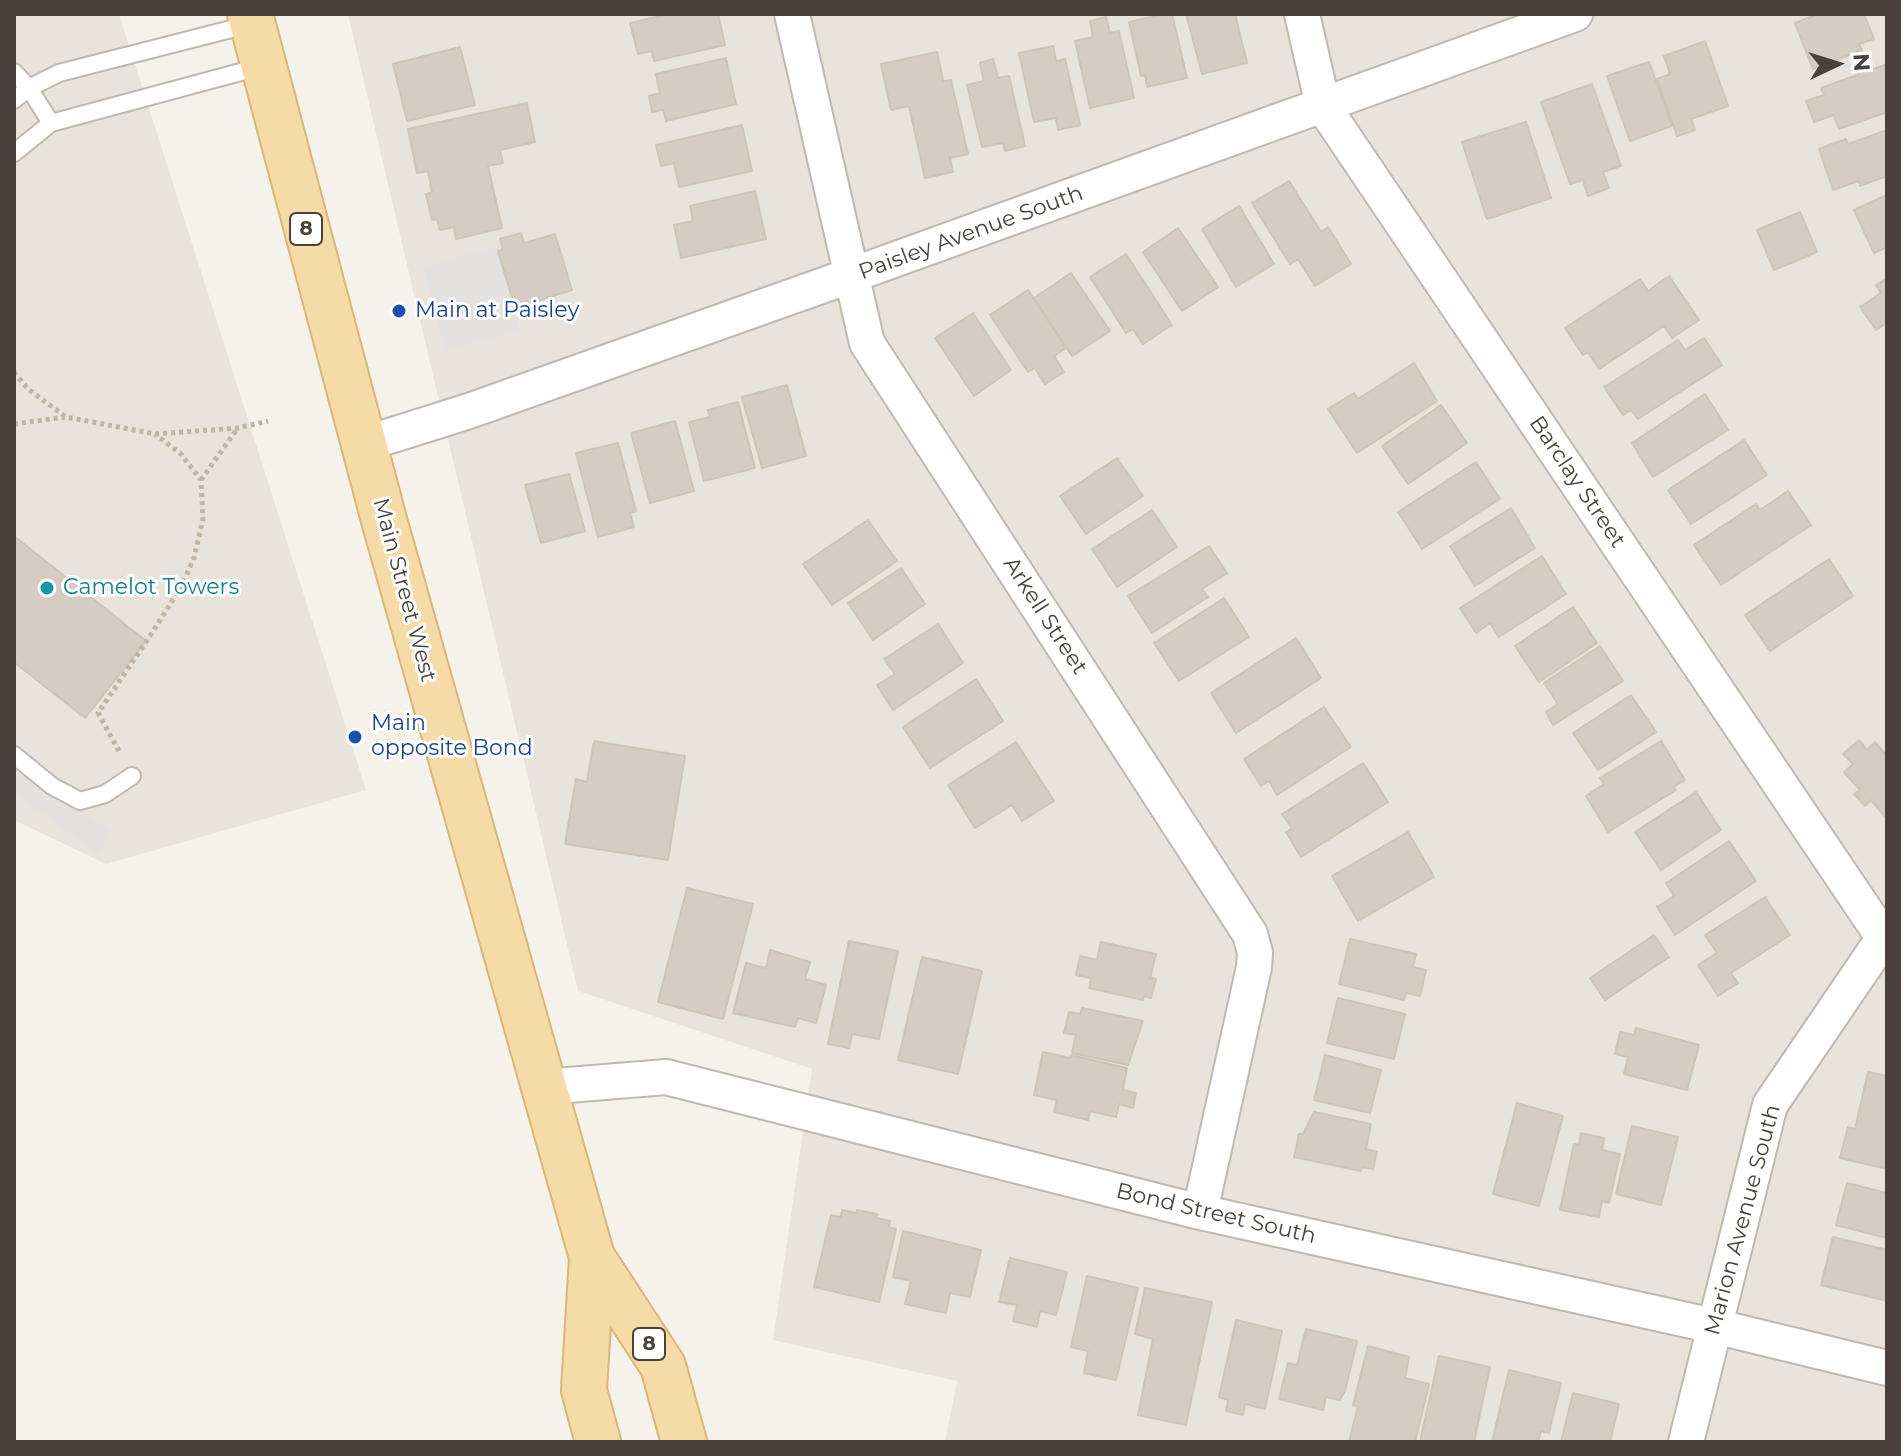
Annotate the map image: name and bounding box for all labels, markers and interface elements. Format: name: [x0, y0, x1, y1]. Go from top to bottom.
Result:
north arrow: [1797, 24, 1877, 104]
text: N: [1847, 52, 1876, 72]
street label: Paisley Avenue South: [855, 180, 1087, 286]
road number: 8: [290, 213, 322, 245]
place label: Main at Paisley: [415, 298, 579, 324]
marker: Main at Paisley: [390, 302, 408, 320]
street label: Barclay Street: [1523, 411, 1631, 553]
street label: Main Street West: [367, 495, 441, 685]
street label: Arkell Street: [997, 552, 1093, 680]
place label: Camelot Towers: [63, 575, 239, 601]
marker: Camelot Towers: [38, 579, 56, 597]
place label: Main opposite Bond: [371, 711, 533, 762]
marker: Main opposite Bond: [346, 728, 364, 746]
street label: Marion Avenue South: [1699, 1102, 1787, 1338]
street label: Bond Street South: [1114, 1178, 1318, 1250]
road number: 8: [633, 1328, 665, 1360]

